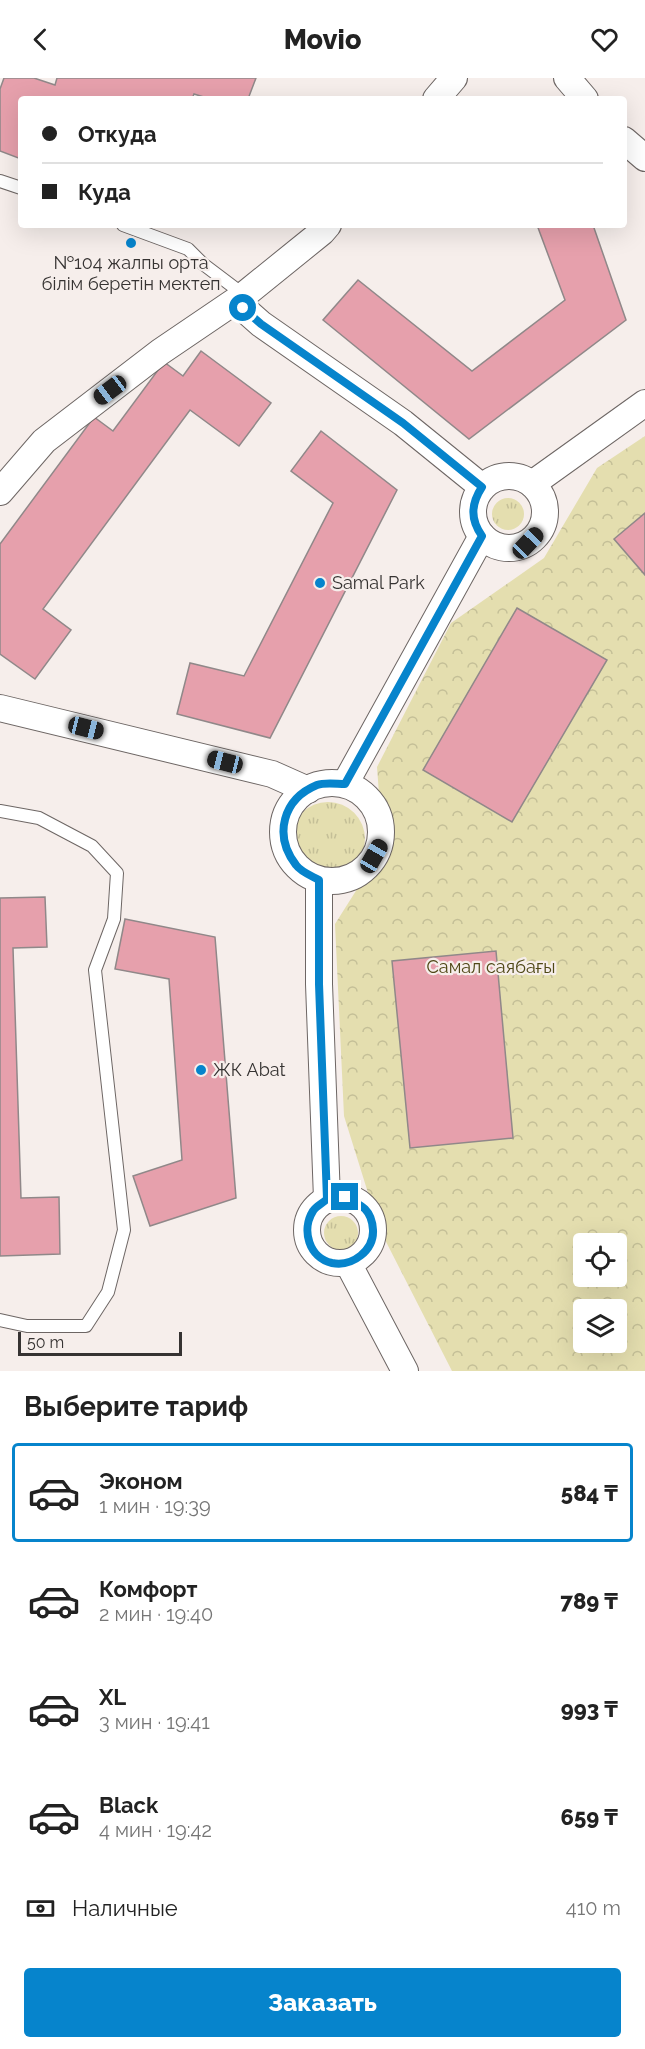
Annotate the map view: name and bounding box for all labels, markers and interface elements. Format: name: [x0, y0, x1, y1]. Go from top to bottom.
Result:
icon: back: [24, 23, 57, 56]
icon: heart: [588, 23, 621, 56]
text: Movio: [284, 24, 361, 55]
text: Откуда: [78, 121, 157, 147]
text: Куда: [78, 179, 131, 205]
marker: №104 жалпы орта білім беретін мектеп: [124, 236, 138, 250]
place label: №104 жалпы орта білім беретін мектеп: [42, 252, 220, 294]
route start: [229, 294, 256, 321]
car: [90, 372, 130, 408]
car: [509, 524, 547, 562]
place label: Samal Park: [332, 572, 425, 593]
marker: Samal Park: [313, 576, 327, 590]
car: [66, 715, 106, 741]
car: [205, 749, 245, 775]
car: [357, 836, 391, 876]
park label: Самал саябағы: [427, 956, 555, 977]
place label: ЖК Abat: [213, 1059, 286, 1080]
marker: ЖК Abat: [194, 1063, 208, 1077]
route end: [331, 1183, 358, 1210]
map controls: [573, 1233, 627, 1353]
button: locate: [573, 1233, 627, 1287]
button: layers: [573, 1299, 627, 1353]
scale bar: [18, 1329, 182, 1356]
text: 50 m: [27, 1333, 64, 1352]
text: Выберите тариф: [24, 1391, 248, 1422]
icon: car: [27, 1466, 81, 1520]
text: Эконом: [99, 1468, 183, 1494]
text: 584 ₸: [561, 1480, 618, 1506]
text: 1 мин · 19:39: [99, 1494, 211, 1518]
icon: car: [27, 1574, 81, 1628]
text: Комфорт: [99, 1576, 197, 1602]
text: 789 ₸: [560, 1588, 618, 1614]
text: 2 мин · 19:40: [99, 1602, 213, 1626]
icon: car: [27, 1682, 81, 1736]
text: XL: [99, 1684, 126, 1710]
text: 993 ₸: [561, 1696, 618, 1722]
text: 3 мин · 19:41: [99, 1710, 210, 1734]
icon: car: [27, 1790, 81, 1844]
text: Black: [99, 1792, 158, 1818]
text: 659 ₸: [561, 1804, 618, 1830]
text: 4 мин · 19:42: [99, 1818, 212, 1842]
icon: cash: [24, 1892, 57, 1925]
text: Наличные: [72, 1895, 178, 1921]
text: 410 m: [566, 1896, 621, 1920]
button: Заказать: [24, 1968, 621, 2037]

